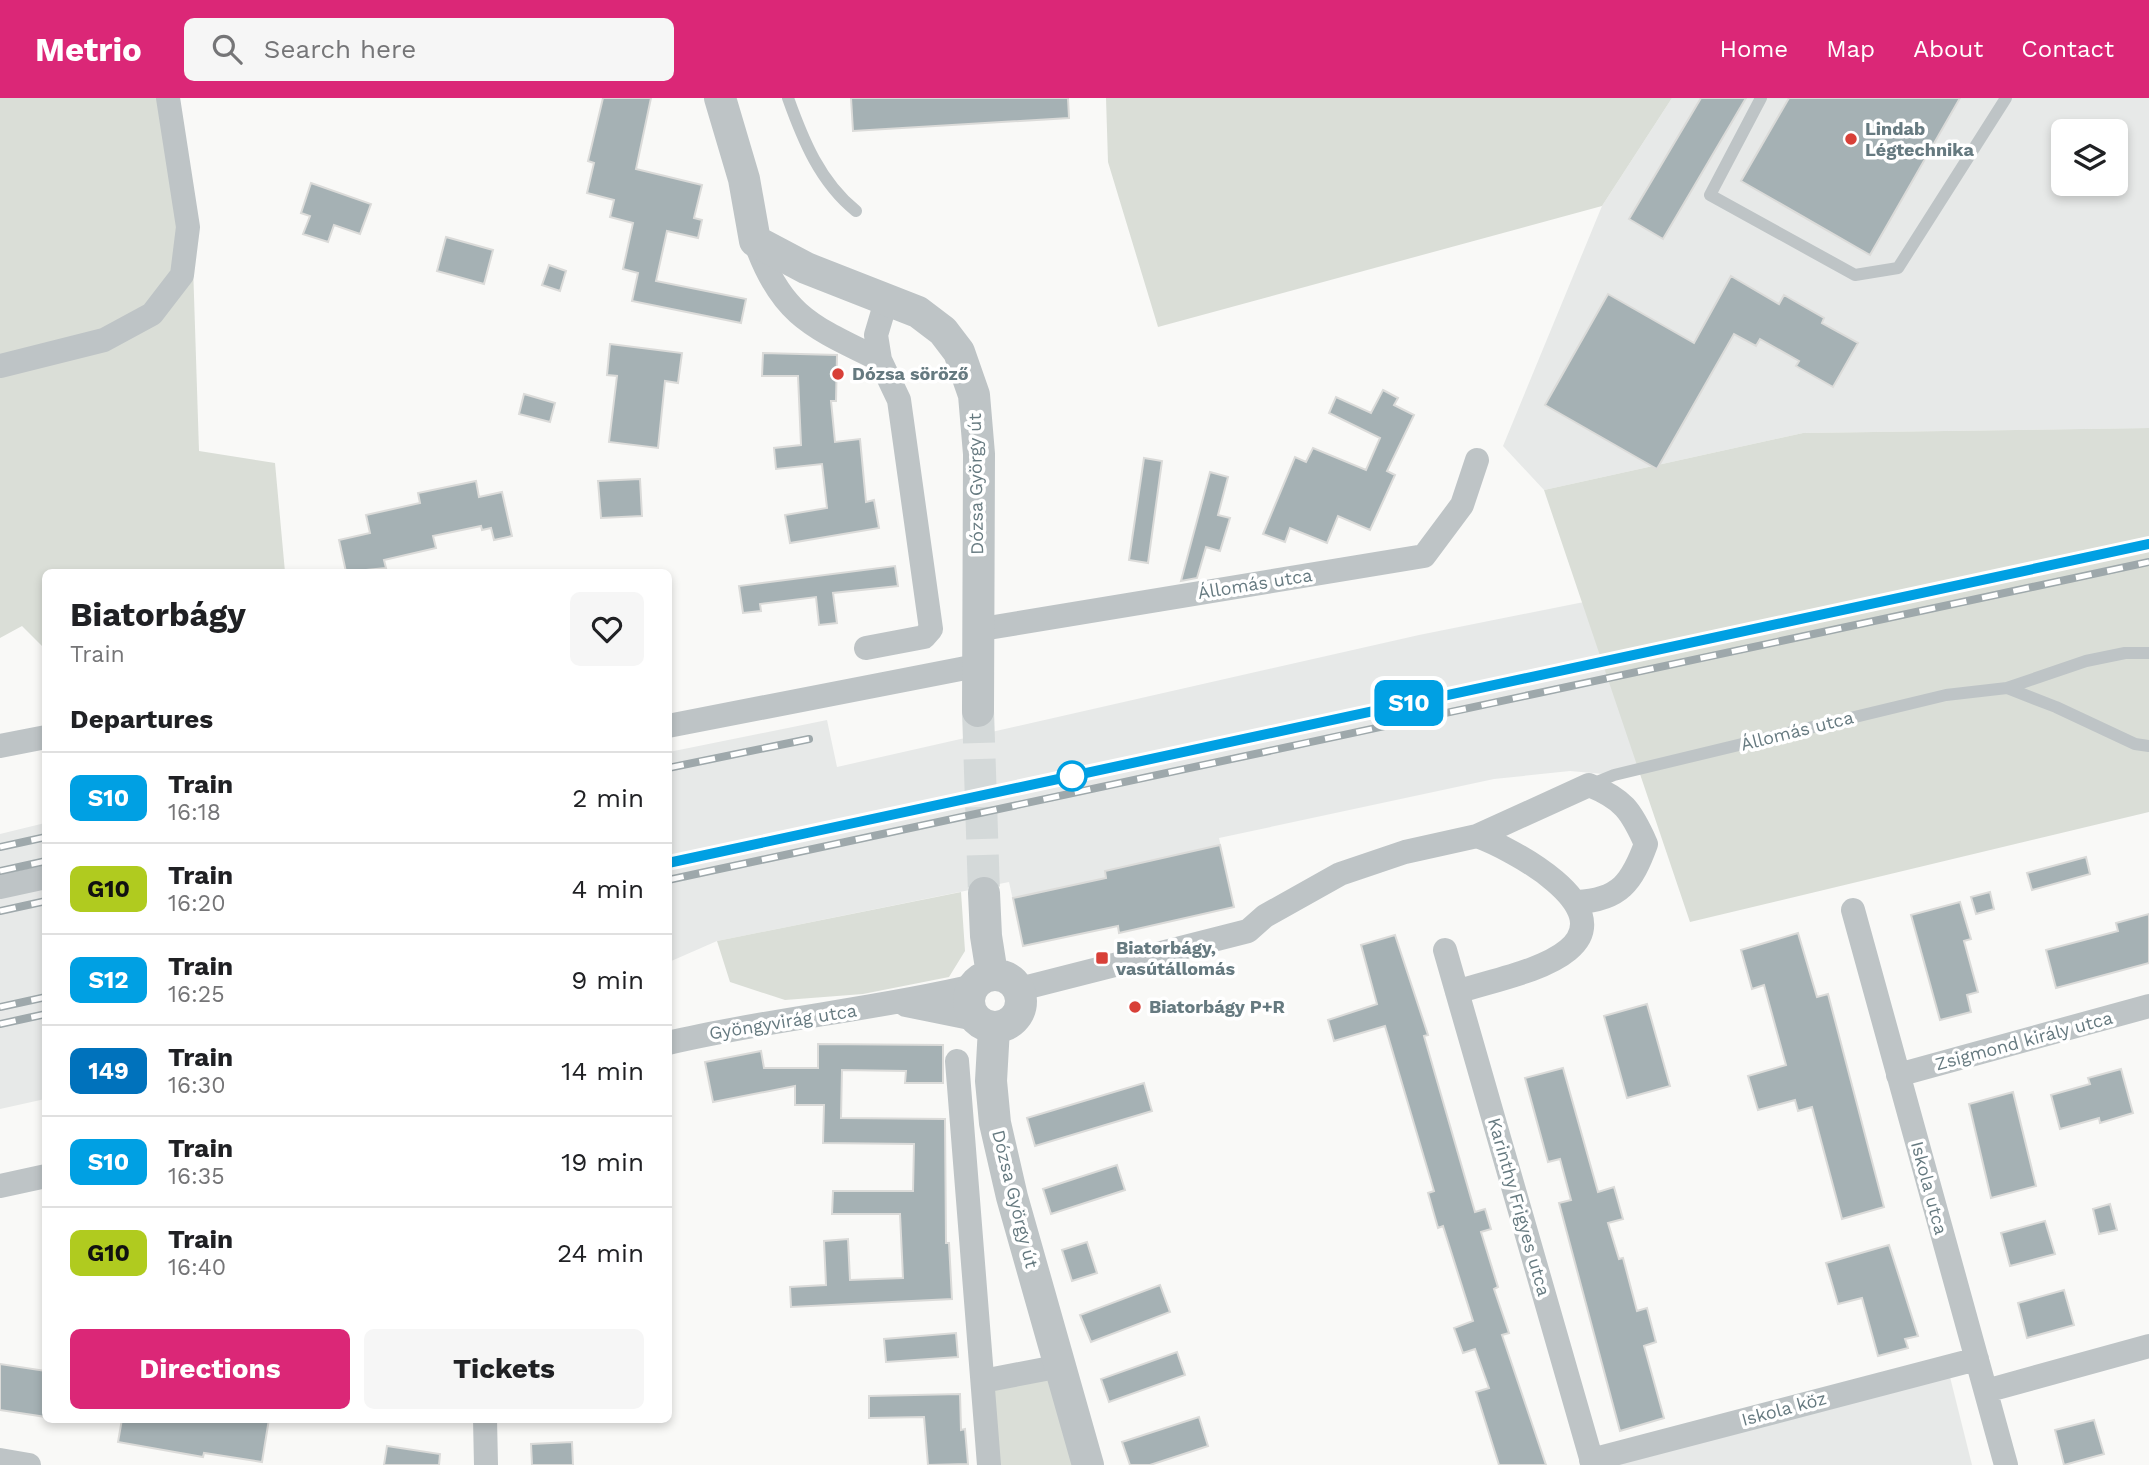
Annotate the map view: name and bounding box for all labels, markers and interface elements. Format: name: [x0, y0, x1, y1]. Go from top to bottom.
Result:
search box: [184, 18, 674, 81]
text: Metrio: [35, 30, 142, 69]
icon: search: [208, 30, 246, 68]
text: Search here: [264, 34, 416, 64]
text: Home: [1720, 35, 1788, 63]
text: Map: [1826, 35, 1875, 63]
text: About: [1913, 35, 1983, 63]
text: Contact: [2021, 35, 2114, 63]
place label: Lindab Légtechnika: [1865, 118, 1974, 160]
map controls: [2051, 119, 2128, 196]
button: layers: [2051, 119, 2128, 196]
marker: Lindab Légtechnika: [1843, 131, 1859, 147]
place label: Dózsa söröző: [852, 363, 969, 384]
marker: Dózsa söröző: [830, 366, 846, 382]
street label: Dózsa György út: [964, 413, 987, 555]
street label: Állomás utca: [1196, 564, 1314, 603]
button: heart: [570, 592, 644, 666]
text: Biatorbágy: [70, 595, 246, 634]
text: Train: [70, 641, 125, 668]
line badge: S10: [1369, 680, 1449, 726]
text: S10: [1388, 689, 1430, 717]
text: Departures: [70, 704, 213, 734]
street label: Állomás utca: [1738, 706, 1855, 755]
unlabelled marker: [1057, 761, 1087, 791]
text: Train: [168, 769, 233, 799]
text: 2 min: [572, 783, 644, 813]
text: S10: [88, 784, 129, 812]
text: 16:18: [168, 799, 221, 826]
text: Train: [168, 860, 233, 890]
text: 4 min: [571, 874, 644, 904]
text: G10: [87, 875, 130, 903]
text: 16:20: [168, 890, 225, 917]
place label: Biatorbágy, vasútállomás: [1115, 937, 1235, 979]
marker: Biatorbágy, vasútállomás: [1094, 950, 1110, 966]
text: Train: [168, 951, 233, 981]
text: 9 min: [571, 965, 644, 995]
text: S12: [88, 966, 129, 994]
text: 16:25: [168, 981, 225, 1008]
place label: Biatorbágy P+R: [1149, 996, 1286, 1017]
street label: Gyöngyvirág utca: [708, 999, 858, 1044]
marker: Biatorbágy P+R: [1127, 999, 1143, 1015]
street label: Zsigmond király utca: [1933, 1007, 2115, 1074]
text: Train: [168, 1042, 233, 1072]
text: 14 min: [561, 1056, 644, 1086]
text: 149: [88, 1057, 129, 1085]
text: 16:30: [168, 1072, 225, 1099]
street label: Karinthy Frigyes utca: [1484, 1115, 1555, 1298]
street label: Dózsa György út: [988, 1128, 1043, 1271]
text: Train: [168, 1133, 233, 1163]
street label: Iskola utca: [1907, 1139, 1952, 1237]
text: 19 min: [561, 1147, 644, 1177]
text: S10: [88, 1148, 129, 1176]
text: 16:35: [168, 1163, 225, 1190]
text: Train: [168, 1224, 233, 1254]
text: 24 min: [557, 1238, 644, 1268]
text: G10: [87, 1239, 130, 1267]
text: 16:40: [168, 1254, 226, 1281]
button: Directions: [70, 1329, 350, 1409]
button: Tickets: [364, 1329, 644, 1409]
street label: Iskola köz: [1739, 1387, 1829, 1430]

